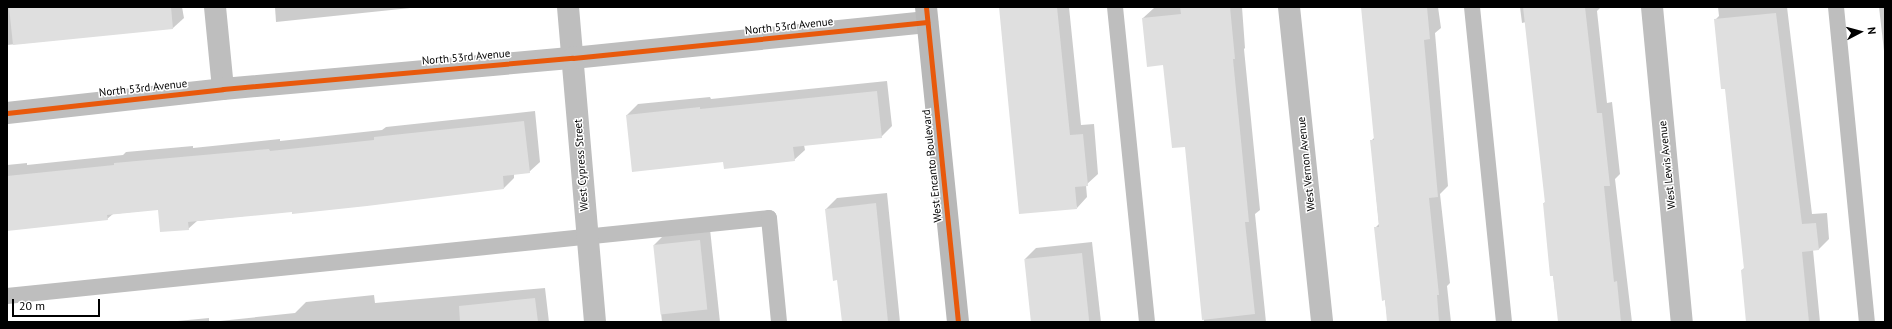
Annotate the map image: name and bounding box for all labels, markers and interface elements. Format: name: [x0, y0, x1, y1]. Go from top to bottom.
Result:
north arrow: [1840, 12, 1880, 52]
street label: North 53rd Avenue: [744, 15, 834, 37]
text: N: [1865, 26, 1879, 35]
street label: North 53rd Avenue: [421, 47, 511, 67]
street label: North 53rd Avenue: [98, 77, 188, 99]
street label: West Encanto Boulevard: [920, 109, 944, 223]
street label: West Vernon Avenue: [1294, 116, 1318, 212]
street label: West Cypress Street: [571, 119, 591, 211]
street label: West Lewis Avenue: [1656, 120, 1678, 210]
scale bar: [14, 291, 102, 317]
text: 20 m: [19, 298, 45, 313]

